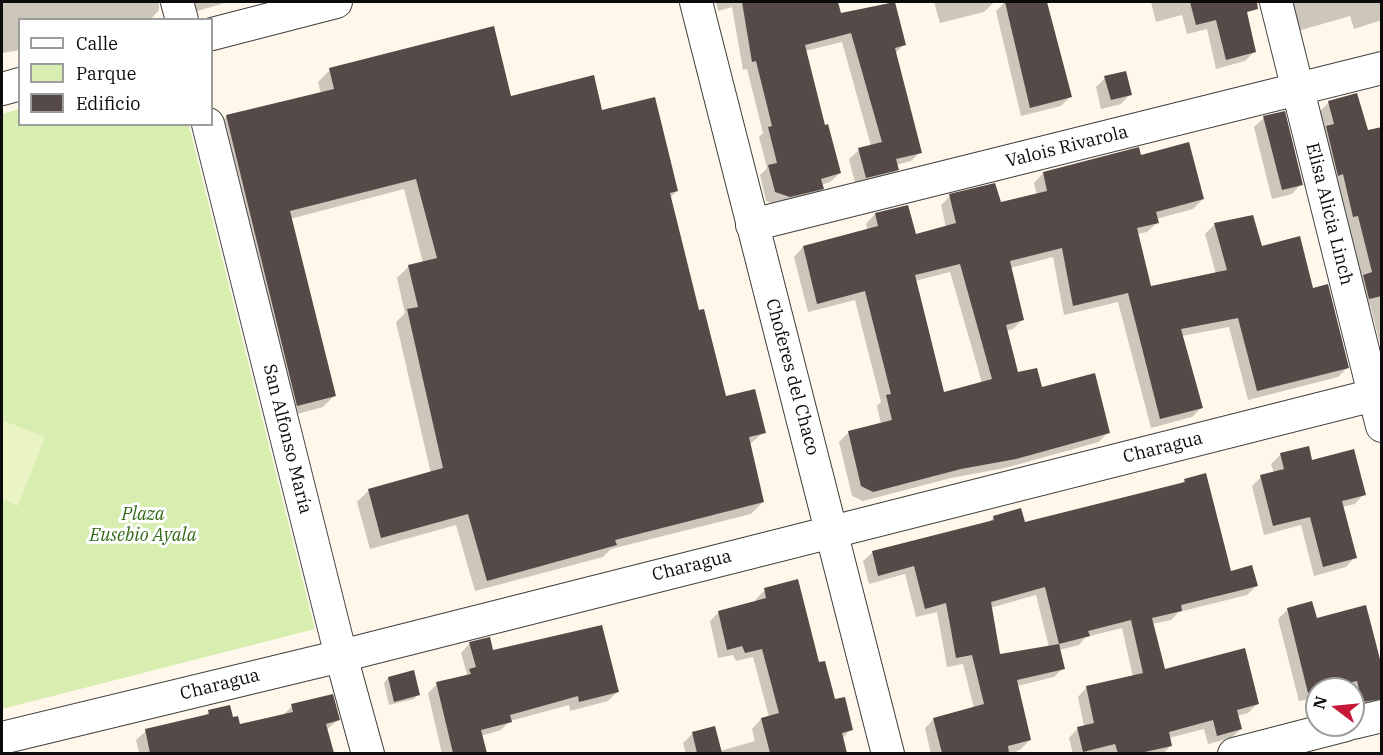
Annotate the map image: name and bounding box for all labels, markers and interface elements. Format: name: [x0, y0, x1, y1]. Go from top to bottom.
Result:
legend: [18, 18, 213, 126]
text: Calle: [76, 32, 118, 55]
text: Parque: [76, 62, 136, 85]
text: Edificio: [76, 92, 140, 115]
street label: Valois Rivarola: [1004, 121, 1130, 173]
street label: Elisa Alicia Linch: [1301, 141, 1357, 287]
street label: Choferes del Chaco: [761, 296, 823, 458]
street label: San Alfonso María: [258, 362, 316, 516]
street label: Charagua: [1121, 428, 1205, 468]
park label: Plaza Eusebio Ayala: [90, 504, 196, 546]
street label: Charagua: [650, 546, 734, 586]
street label: Charagua: [178, 665, 262, 705]
north arrow: [1305, 677, 1365, 737]
text: N: [1308, 694, 1331, 711]

